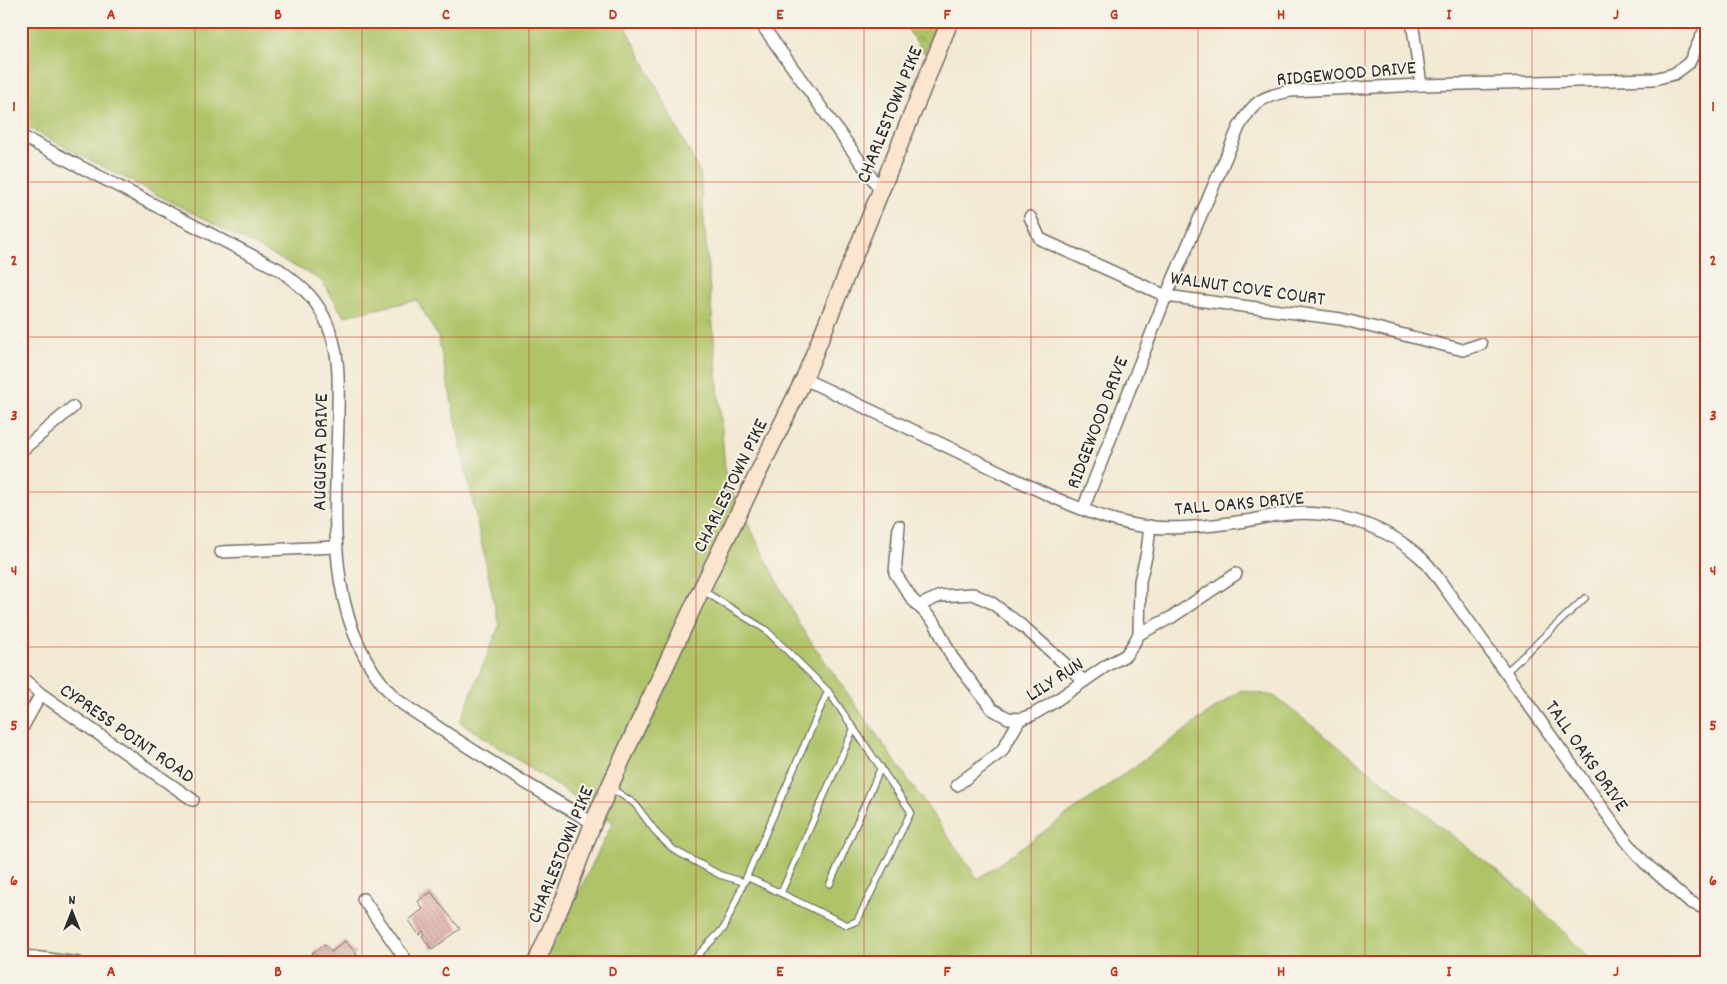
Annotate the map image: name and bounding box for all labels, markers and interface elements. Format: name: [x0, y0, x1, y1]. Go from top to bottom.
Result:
text: A: [107, 4, 116, 27]
text: B: [274, 4, 282, 27]
text: C: [442, 4, 450, 27]
text: D: [609, 4, 618, 27]
text: E: [776, 4, 784, 27]
text: F: [943, 4, 951, 27]
text: G: [1110, 4, 1118, 27]
text: H: [1277, 4, 1285, 27]
text: I: [1447, 4, 1453, 27]
text: J: [1613, 4, 1619, 27]
street label: CHARLESTOWN PIKE: [850, 42, 931, 188]
street label: RIDGEWOOD DRIVE: [1275, 55, 1417, 95]
text: 1: [12, 96, 16, 119]
text: 1: [1711, 96, 1715, 119]
text: 2: [11, 250, 18, 273]
text: 2: [1710, 250, 1717, 273]
street label: WALNUT COVE COURT: [1168, 265, 1327, 315]
street label: RIDGEWOOD DRIVE: [1061, 353, 1137, 493]
street label: AUGUSTA DRIVE: [307, 393, 337, 511]
text: 3: [10, 405, 18, 428]
text: 3: [1709, 405, 1717, 428]
street label: CHARLESTOWN PIKE: [687, 415, 776, 558]
street label: TALL OAKS DRIVE: [1173, 485, 1305, 525]
text: 4: [11, 560, 17, 583]
text: 4: [1710, 560, 1716, 583]
street label: LILY RUN: [1021, 651, 1090, 710]
street label: CYPRESS POINT ROAD: [53, 677, 199, 792]
street label: TALL OAKS DRIVE: [1537, 695, 1634, 818]
text: 5: [10, 715, 18, 738]
text: 5: [1709, 715, 1717, 738]
street label: CHARLESTOWN PIKE: [521, 782, 602, 928]
text: 6: [10, 870, 18, 893]
text: 6: [1709, 870, 1717, 893]
north arrow: [48, 886, 98, 936]
text: N: [69, 891, 76, 911]
text: A: [107, 961, 116, 984]
text: B: [274, 961, 282, 984]
text: C: [442, 961, 450, 984]
text: D: [609, 961, 618, 984]
text: E: [776, 961, 784, 984]
text: F: [943, 961, 951, 984]
text: G: [1110, 961, 1118, 984]
text: H: [1277, 961, 1285, 984]
text: I: [1447, 961, 1453, 984]
text: J: [1613, 961, 1619, 984]

